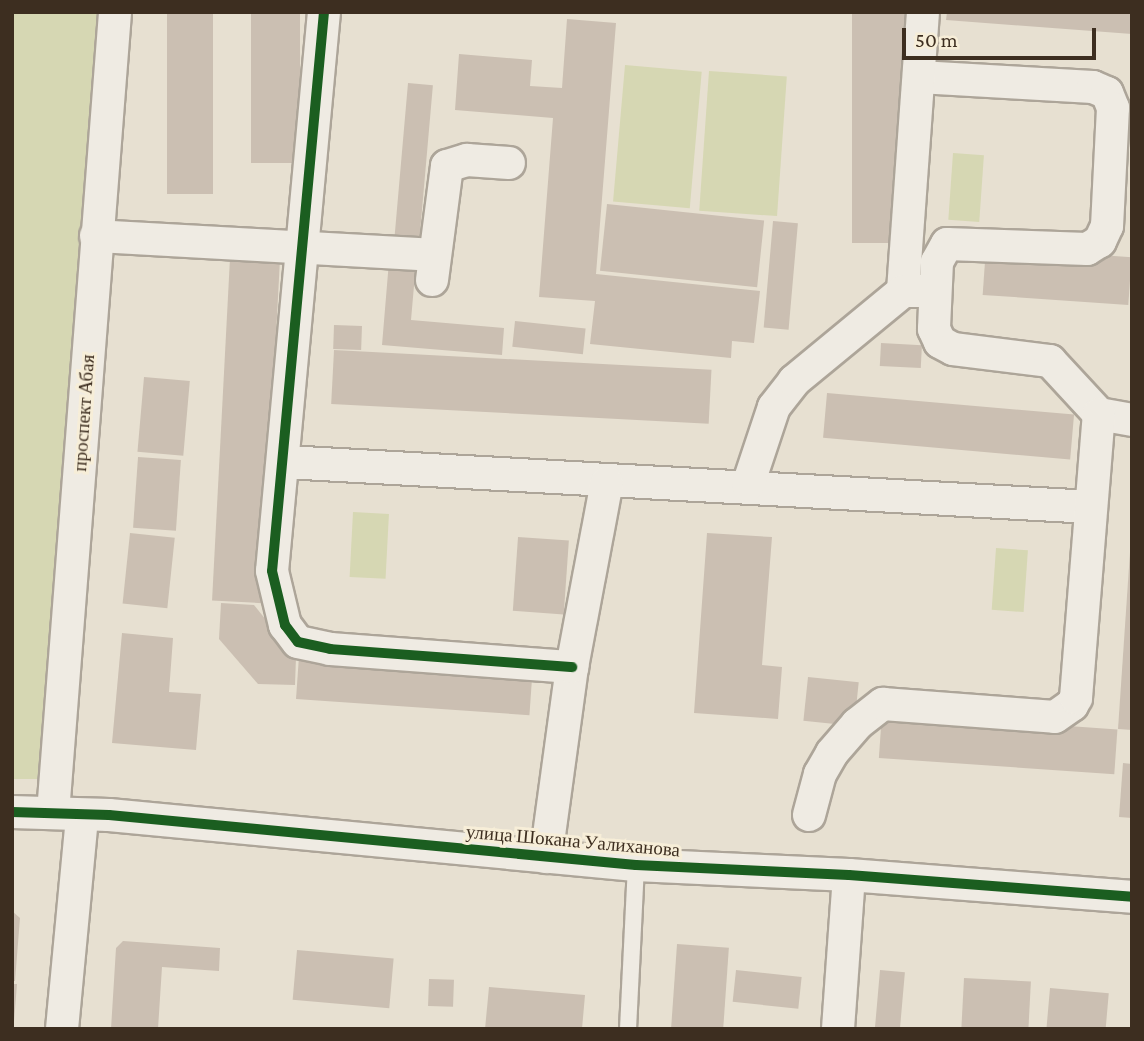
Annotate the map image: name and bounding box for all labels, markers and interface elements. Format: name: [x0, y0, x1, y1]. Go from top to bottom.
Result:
scale bar: [906, 14, 1100, 58]
text: 50 m: [915, 28, 958, 52]
street label: проспект Абая: [69, 354, 99, 472]
street label: улица Шокана Уалиханова: [465, 820, 681, 862]

